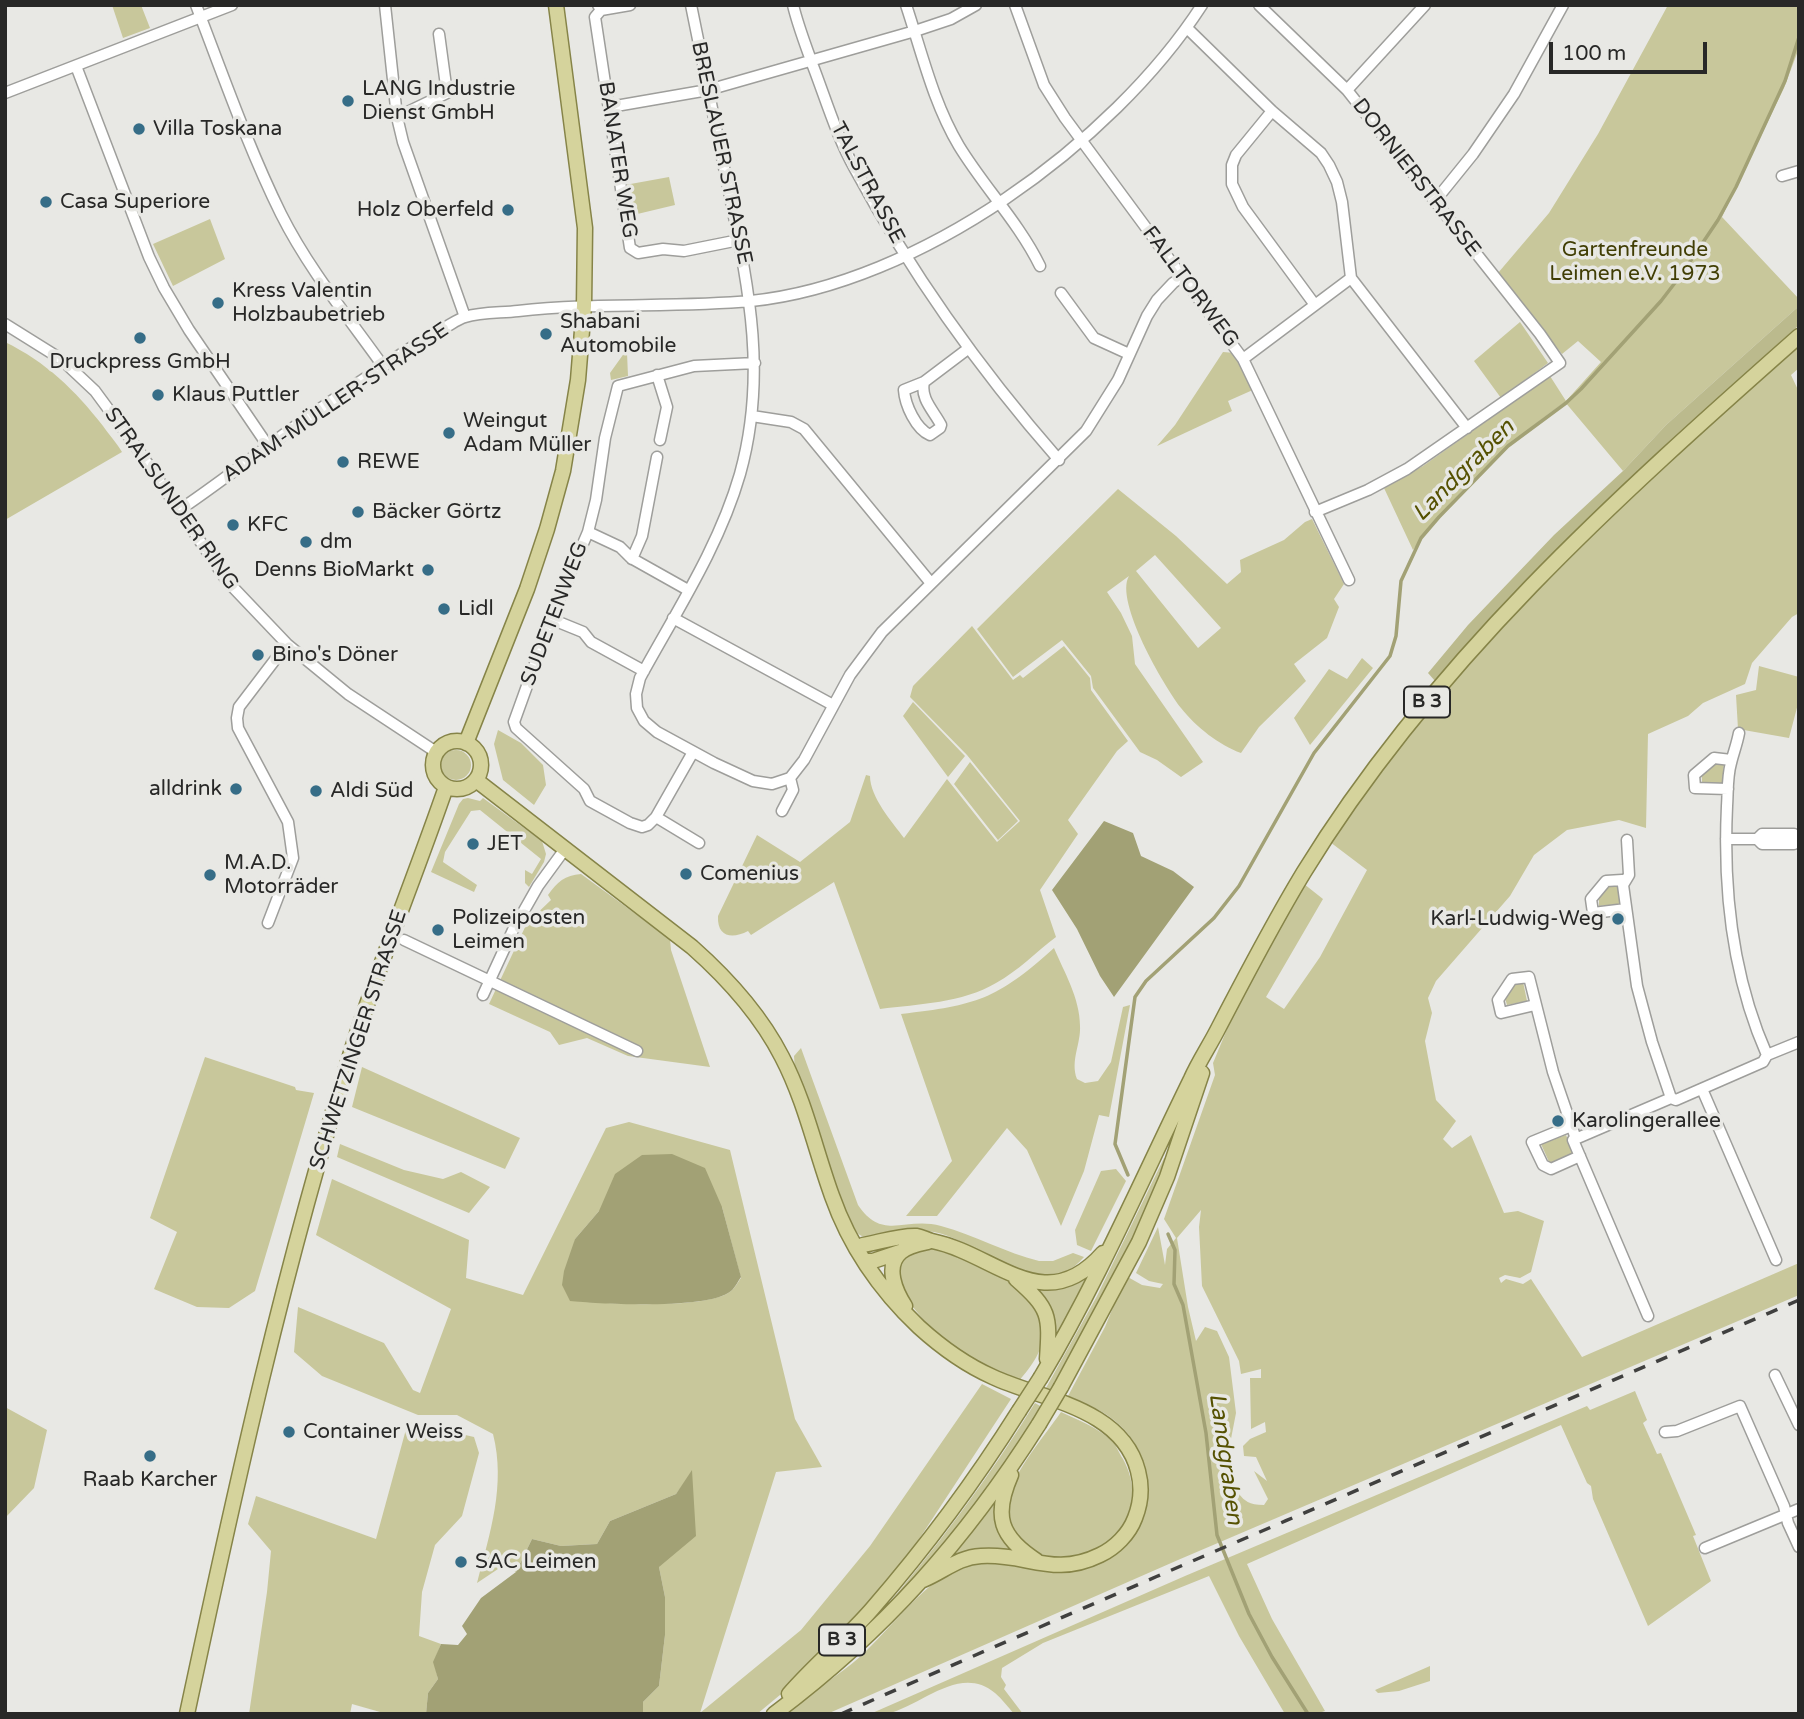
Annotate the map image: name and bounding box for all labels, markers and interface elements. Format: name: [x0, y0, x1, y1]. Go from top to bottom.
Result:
scale bar: [1552, 28, 1710, 72]
street label: BRESLAUER STRASSE: [685, 39, 757, 267]
text: 100 m: [1562, 41, 1626, 66]
place label: LANG Industrie Dienst GmbH: [362, 76, 515, 126]
street label: BANATER WEG: [592, 80, 642, 240]
marker: LANG Industrie Dienst GmbH: [340, 93, 356, 109]
street label: DORNIERSTRASSE: [1346, 94, 1486, 262]
place label: Villa Toskana: [153, 116, 282, 142]
street label: TALSTRASSE: [824, 118, 910, 248]
marker: Villa Toskana: [131, 121, 147, 137]
place label: Casa Superiore: [60, 189, 210, 215]
marker: Casa Superiore: [38, 194, 54, 210]
place label: Holz Oberfeld: [357, 197, 494, 223]
marker: Holz Oberfeld: [500, 202, 516, 218]
street label: FALLTORWEG: [1136, 222, 1244, 352]
park label: Gartenfreunde Leimen e.V. 1973: [1549, 237, 1721, 287]
place label: Kress Valentin Holzbaubetrieb: [232, 278, 385, 328]
marker: Kress Valentin Holzbaubetrieb: [210, 295, 226, 311]
place label: Shabani Automobile: [560, 309, 676, 359]
street label: ADAM-MÜLLER-STRASSE: [218, 318, 454, 488]
marker: Shabani Automobile: [538, 326, 554, 342]
marker: Druckpress GmbH: [132, 330, 148, 346]
place label: Druckpress GmbH: [49, 349, 231, 375]
place label: Klaus Puttler: [172, 382, 299, 408]
marker: Klaus Puttler: [150, 387, 166, 403]
street label: STRALSUNDER RING: [99, 403, 243, 595]
place label: Weingut Adam Müller: [463, 408, 591, 458]
water label: Landgraben: [1407, 414, 1521, 528]
marker: Weingut Adam Müller: [441, 425, 457, 441]
place label: REWE: [357, 449, 420, 475]
marker: REWE: [335, 454, 351, 470]
place label: Bäcker Görtz: [372, 499, 501, 525]
marker: Bäcker Görtz: [350, 504, 366, 520]
place label: KFC: [247, 512, 288, 538]
marker: KFC: [225, 517, 241, 533]
place label: dm: [320, 529, 353, 555]
marker: dm: [298, 534, 314, 550]
street label: SUDETENWEG: [516, 539, 594, 689]
place label: Denns BioMarkt: [254, 557, 414, 583]
marker: Denns BioMarkt: [420, 562, 436, 578]
place label: Lidl: [458, 596, 494, 622]
marker: Lidl: [436, 601, 452, 617]
place label: Bino's Döner: [272, 642, 398, 668]
marker: Bino's Döner: [250, 647, 266, 663]
road number: B 3: [1404, 687, 1450, 718]
place label: alldrink: [149, 776, 222, 802]
place label: Aldi Süd: [330, 778, 413, 804]
marker: alldrink: [228, 781, 244, 797]
marker: Aldi Süd: [308, 783, 324, 799]
place label: JET: [487, 831, 523, 857]
marker: JET: [465, 836, 481, 852]
place label: M.A.D. Motorräder: [224, 850, 338, 900]
place label: Comenius: [700, 861, 799, 887]
marker: Comenius: [678, 866, 694, 882]
marker: M.A.D. Motorräder: [202, 867, 218, 883]
place label: Polizeiposten Leimen: [452, 905, 585, 955]
place label: Karl-Ludwig-Weg: [1430, 906, 1604, 932]
street label: SCHWETZINGER STRASSE: [305, 907, 413, 1173]
marker: Karl-Ludwig-Weg: [1610, 911, 1626, 927]
marker: Polizeiposten Leimen: [430, 922, 446, 938]
place label: Karolingerallee: [1572, 1108, 1721, 1134]
marker: Karolingerallee: [1550, 1113, 1566, 1129]
water label: Landgraben: [1202, 1391, 1248, 1527]
place label: Container Weiss: [303, 1419, 463, 1445]
marker: Container Weiss: [281, 1424, 297, 1440]
marker: Raab Karcher: [142, 1448, 158, 1464]
place label: Raab Karcher: [83, 1467, 217, 1493]
place label: SAC Leimen: [475, 1549, 597, 1575]
marker: SAC Leimen: [453, 1554, 469, 1570]
road number: B 3: [819, 1624, 865, 1656]

